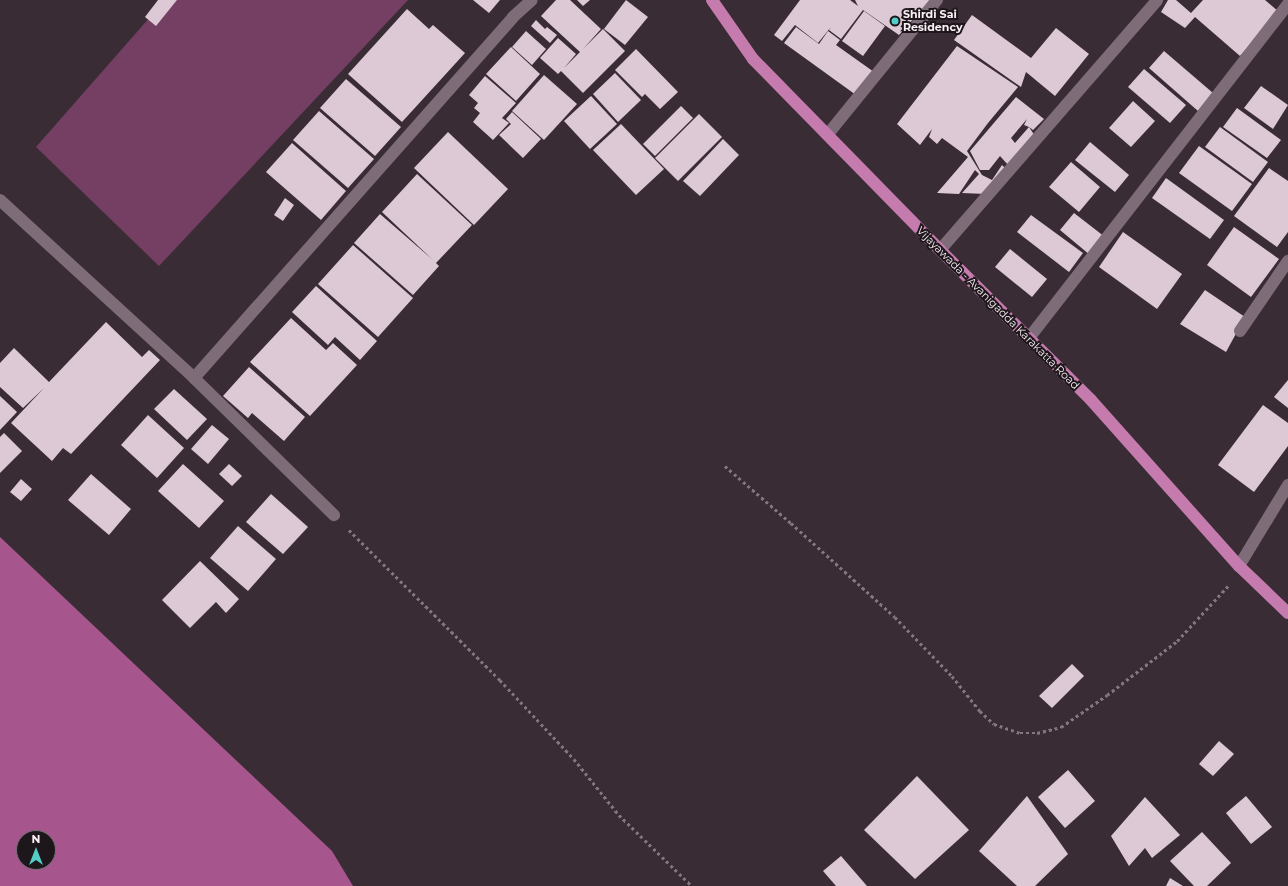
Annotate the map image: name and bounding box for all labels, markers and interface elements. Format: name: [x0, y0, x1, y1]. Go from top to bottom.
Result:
place label: Shirdi Sai Residency: [903, 8, 962, 34]
marker: Shirdi Sai Residency: [890, 16, 900, 26]
street label: Vijayawada - Avanigadda Karakatta Road: [914, 224, 1082, 392]
north arrow: [16, 830, 56, 870]
text: N: [32, 832, 40, 846]

